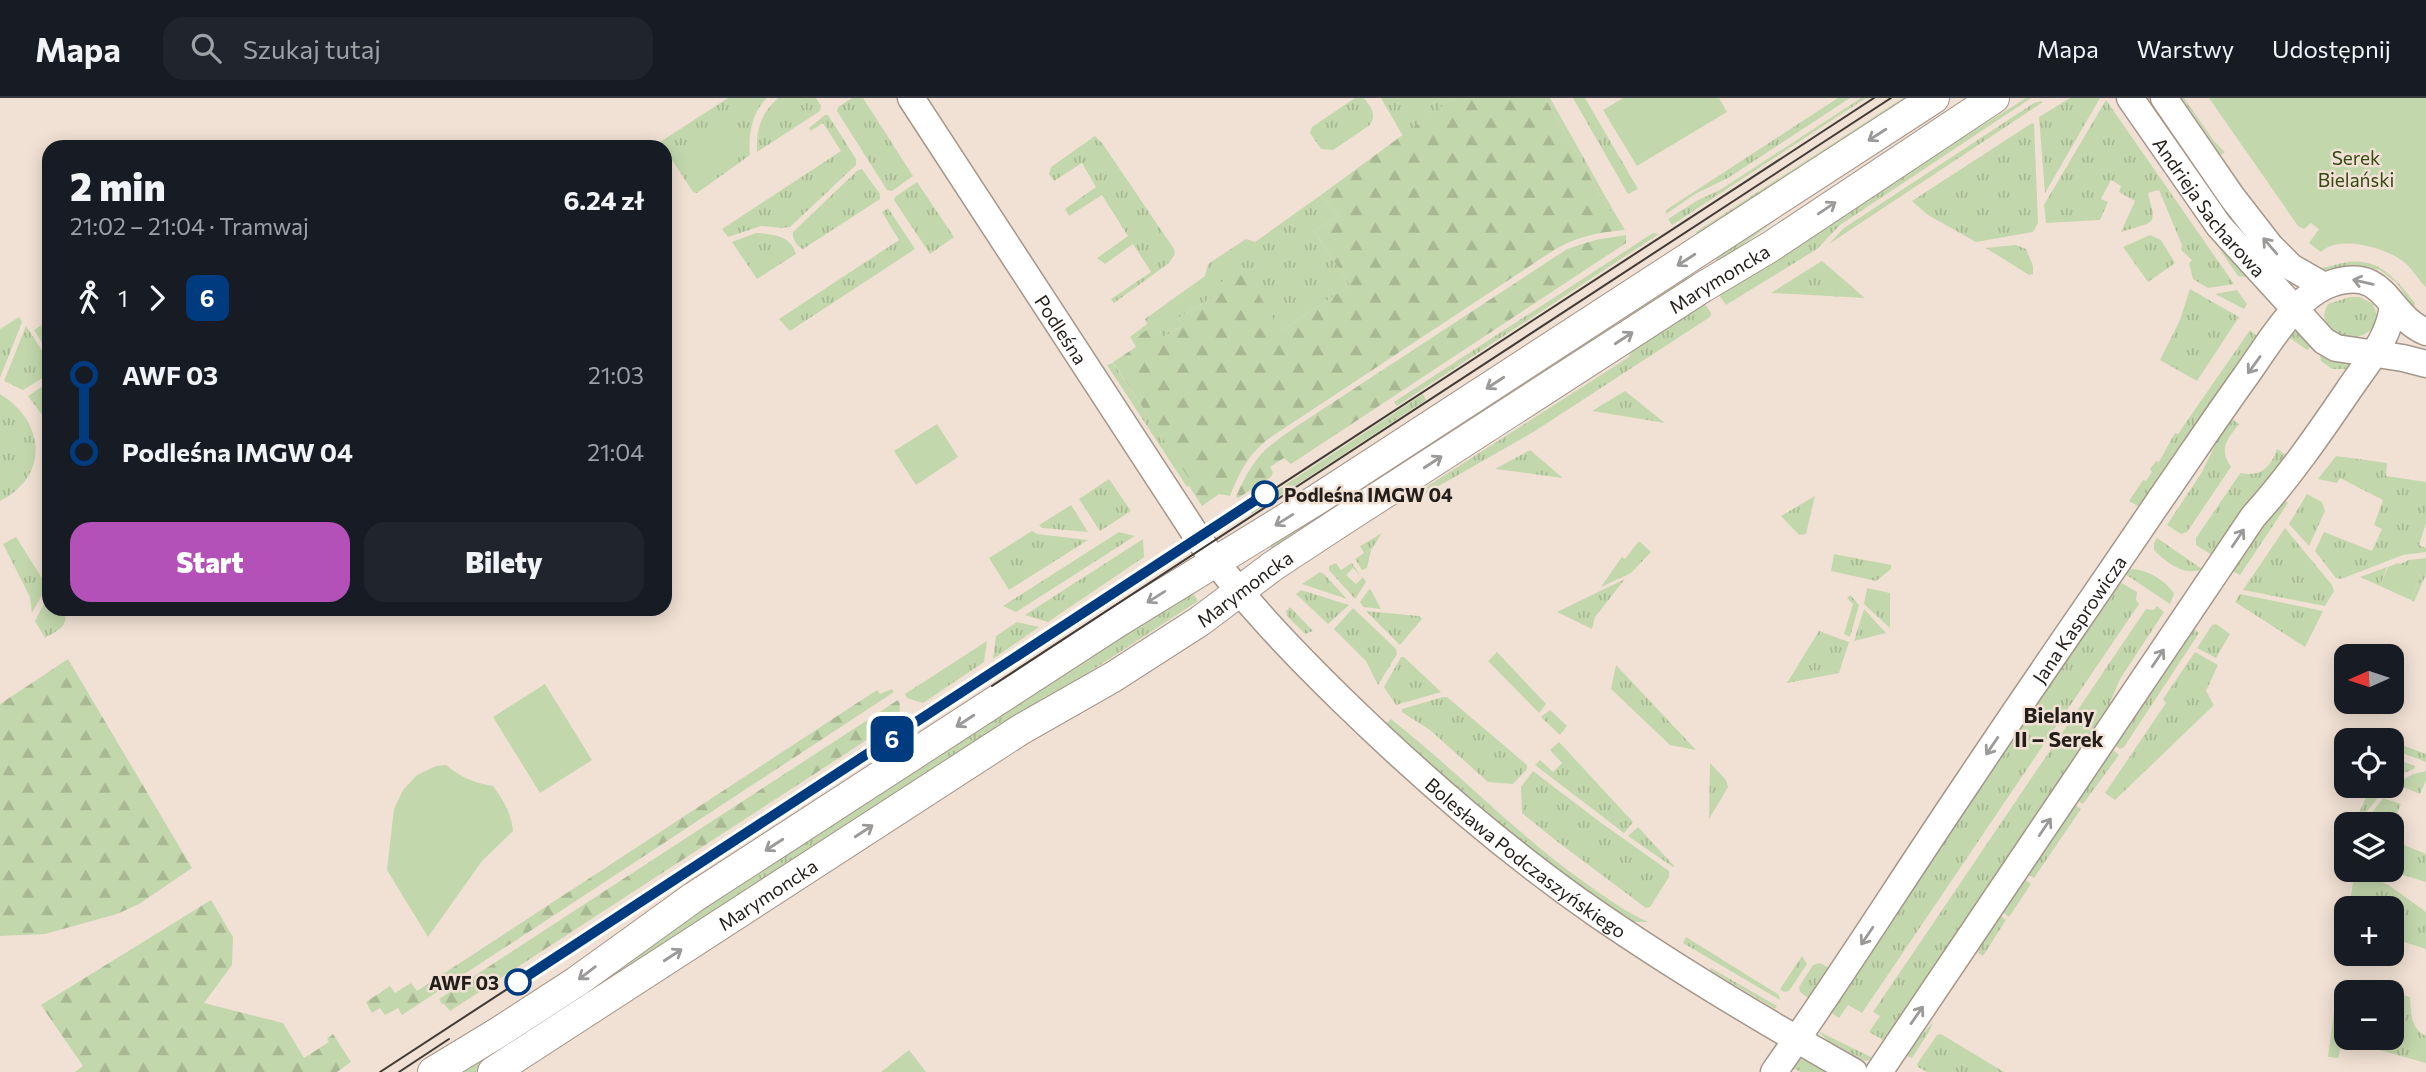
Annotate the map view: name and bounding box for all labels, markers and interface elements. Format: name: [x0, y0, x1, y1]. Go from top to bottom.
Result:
search box: [163, 17, 653, 80]
text: Mapa: [35, 28, 121, 69]
icon: search: [187, 29, 225, 67]
text: Szukaj tutaj: [243, 33, 381, 64]
text: Mapa: [2037, 34, 2099, 63]
text: Warstwy: [2137, 34, 2234, 63]
text: Udostępnij: [2272, 34, 2391, 63]
one-way arrow: [1867, 129, 1887, 143]
street label: Andrieja Sacharowa: [2149, 132, 2271, 281]
park label: Serek Bielański: [2318, 146, 2394, 191]
text: 2 min: [70, 162, 165, 209]
text: 6.24 zł: [563, 184, 644, 215]
one-way arrow: [1817, 201, 1836, 216]
text: 21:02 – 21:04 · Tramwaj: [70, 212, 309, 240]
one-way arrow: [2262, 237, 2278, 255]
street label: Marymoncka: [1664, 239, 1773, 318]
one-way arrow: [1677, 253, 1697, 267]
one-way arrow: [2352, 275, 2374, 288]
icon: walk: [70, 279, 108, 317]
icon: forward: [138, 279, 176, 317]
text: 6: [200, 283, 215, 312]
text: 1: [118, 284, 128, 312]
street label: Podleśna: [1031, 290, 1093, 368]
one-way arrow: [1613, 331, 1633, 345]
one-way arrow: [2247, 355, 2261, 374]
text: AWF 03: [122, 359, 218, 390]
text: 21:03: [588, 361, 644, 389]
one-way arrow: [1486, 377, 1506, 391]
text: Podleśna IMGW 04: [122, 436, 353, 467]
text: 21:04: [587, 438, 644, 466]
one-way arrow: [1422, 455, 1442, 469]
marker: Podleśna IMGW 04: [1252, 481, 1278, 507]
place label: Podleśna IMGW 04: [1284, 483, 1453, 506]
one-way arrow: [1274, 513, 1294, 527]
button: Start: [70, 522, 350, 602]
button: Bilety: [364, 522, 644, 602]
one-way arrow: [2231, 529, 2245, 549]
street label: Marymoncka: [1192, 545, 1297, 631]
street label: Jana Kasprowicza: [2027, 551, 2130, 687]
one-way arrow: [1147, 590, 1166, 605]
north arrow: [2334, 644, 2404, 714]
map controls: [2334, 644, 2404, 1050]
one-way arrow: [2150, 649, 2165, 668]
district label: Bielany II – Serek: [2014, 702, 2104, 751]
one-way arrow: [956, 713, 975, 728]
line badge: 6: [869, 716, 915, 762]
text: 6: [885, 724, 899, 753]
button: locate: [2334, 728, 2404, 798]
one-way arrow: [1985, 736, 1999, 755]
street label: Bolesława Podczaszyńskiego: [1421, 772, 1631, 942]
button: layers: [2334, 812, 2404, 882]
one-way arrow: [2037, 818, 2052, 837]
one-way arrow: [854, 824, 874, 838]
one-way arrow: [765, 838, 785, 852]
street label: Marymoncka: [713, 853, 821, 935]
button: +: [2334, 896, 2404, 966]
one-way arrow: [1860, 925, 1874, 945]
one-way arrow: [663, 947, 683, 961]
one-way arrow: [578, 966, 597, 981]
marker: AWF 03: [505, 969, 531, 995]
place label: AWF 03: [429, 971, 499, 994]
button: −: [2334, 980, 2404, 1050]
one-way arrow: [1910, 1006, 1924, 1025]

